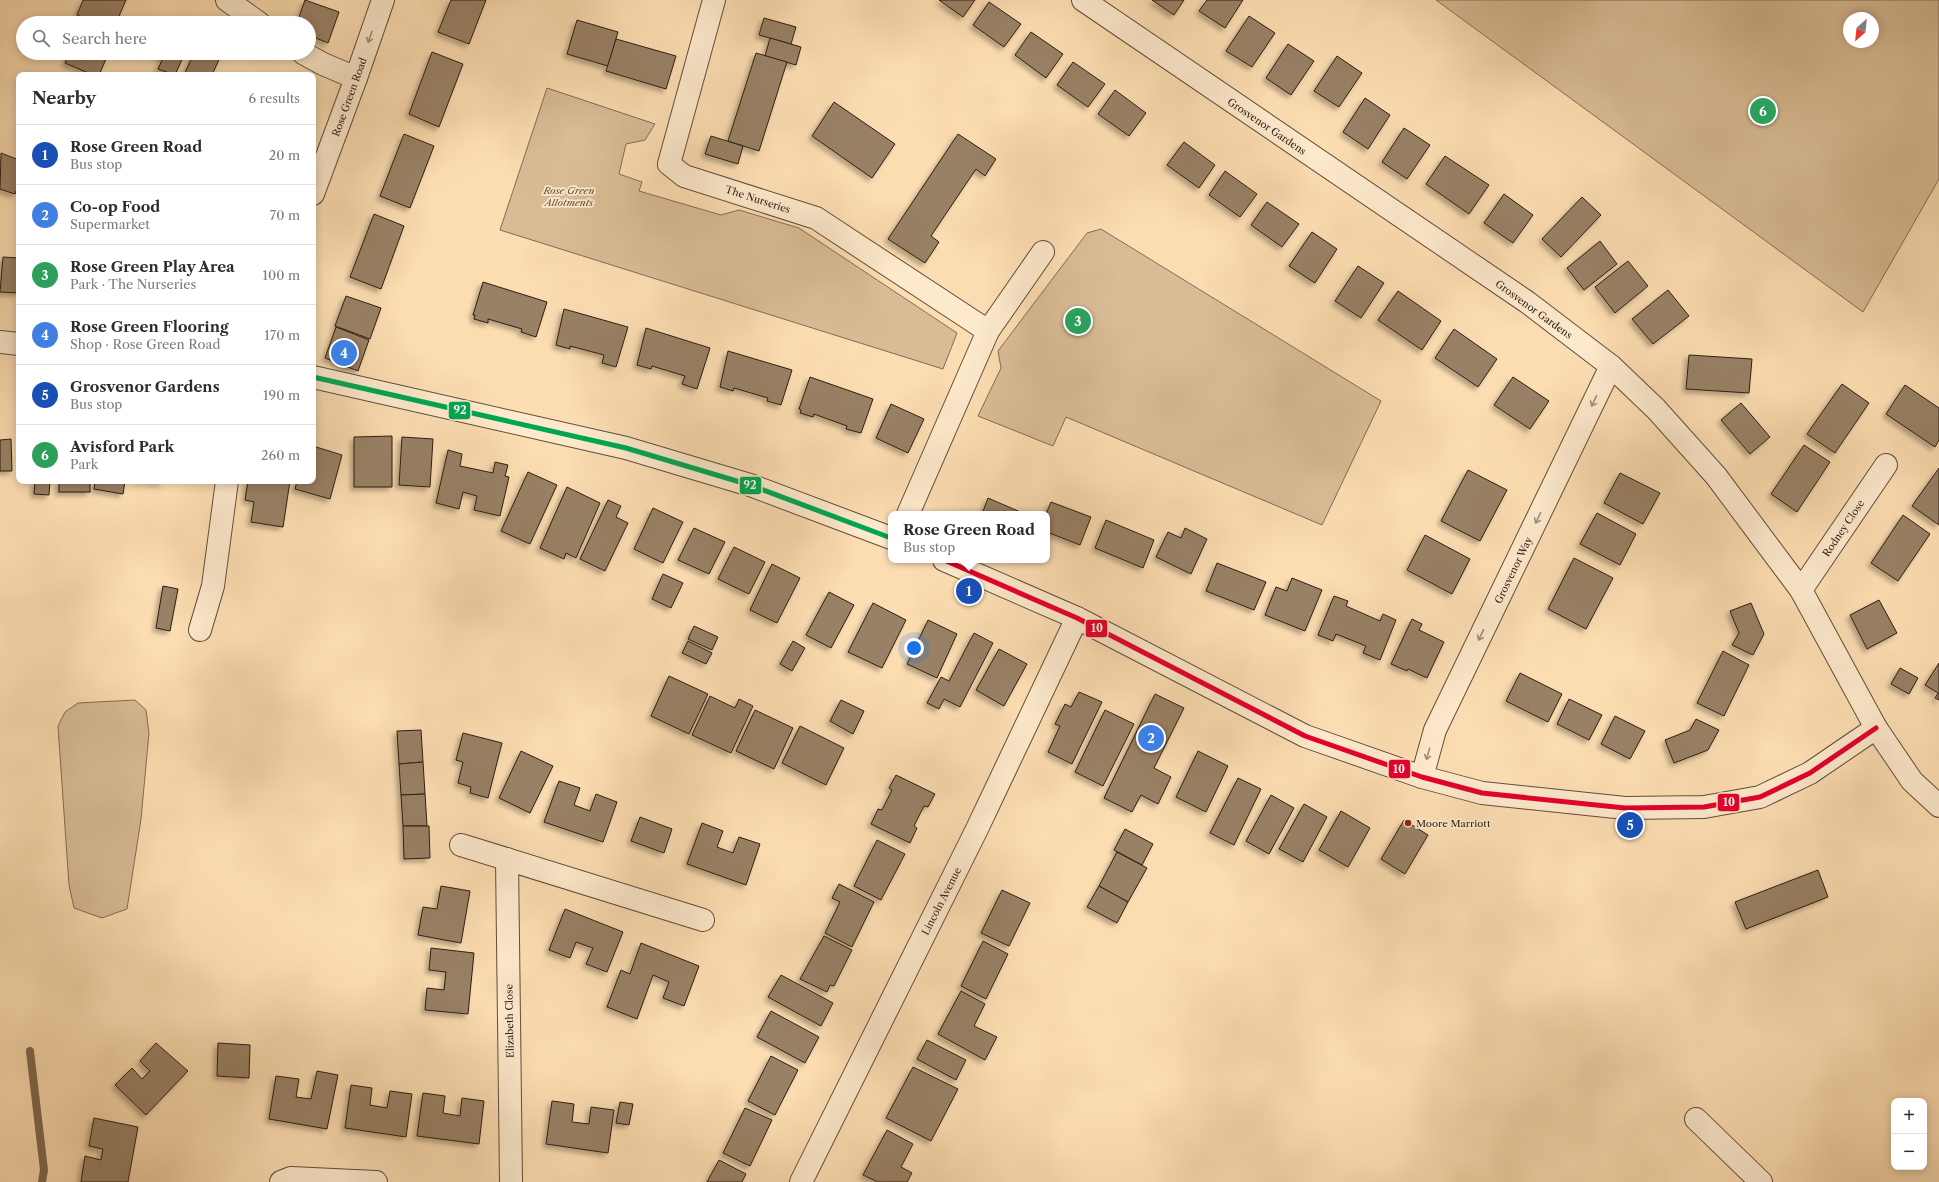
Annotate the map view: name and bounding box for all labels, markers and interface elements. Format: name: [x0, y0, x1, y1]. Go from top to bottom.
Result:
north arrow: [1843, 12, 1879, 48]
search box: [16, 16, 316, 60]
icon: search: [30, 27, 52, 49]
text: Search here: [62, 29, 147, 48]
one-way arrow: [366, 31, 374, 43]
street label: Rose Green Road: [329, 56, 370, 138]
text: Nearby: [32, 88, 96, 108]
text: 6 results: [249, 90, 300, 106]
street label: Grosvenor Gardens: [1225, 95, 1309, 158]
pin: 6: [1750, 96, 1776, 126]
text: Rose Green Road: [70, 137, 202, 156]
text: 1: [42, 147, 48, 163]
text: 20 m: [269, 147, 300, 163]
text: Bus stop: [70, 156, 122, 172]
street label: The Nurseries: [724, 183, 792, 216]
park label: Rose Green Allotments: [542, 184, 595, 209]
text: Co-op Food: [70, 197, 160, 216]
text: 2: [41, 207, 49, 223]
text: 70 m: [270, 207, 300, 223]
text: Supermarket: [70, 216, 150, 232]
text: Rose Green Play Area: [70, 257, 235, 276]
text: 3: [41, 267, 49, 283]
text: 100 m: [262, 267, 300, 283]
text: Park · The Nurseries: [70, 276, 196, 292]
street label: Grosvenor Gardens: [1493, 277, 1575, 342]
pin: 3: [1065, 306, 1091, 336]
text: Rose Green Flooring: [70, 317, 229, 336]
text: 4: [41, 327, 49, 343]
text: 170 m: [264, 327, 300, 343]
text: Shop · Rose Green Road: [70, 336, 220, 352]
pin: 4: [331, 338, 357, 368]
text: Grosvenor Gardens: [70, 377, 220, 396]
text: 5: [41, 387, 49, 403]
text: 190 m: [263, 387, 300, 403]
one-way arrow: [1590, 395, 1597, 407]
text: Bus stop: [70, 396, 122, 412]
line badge: 92: [448, 401, 471, 420]
text: 92: [453, 403, 467, 417]
text: Avisford Park: [70, 437, 174, 456]
text: 6: [41, 447, 49, 463]
text: 260 m: [261, 447, 300, 463]
text: Park: [70, 456, 98, 472]
line badge: 92: [739, 476, 762, 495]
text: 92: [743, 478, 757, 492]
street label: Rodney Close: [1820, 497, 1867, 559]
popup: [888, 511, 1050, 563]
one-way arrow: [1534, 512, 1541, 524]
text: Rose Green Road: [903, 520, 1035, 539]
street label: Grosvenor Way: [1492, 534, 1535, 606]
text: Bus stop: [903, 539, 955, 555]
pin: 1: [956, 576, 982, 606]
line badge: 10: [1085, 619, 1108, 638]
text: 10: [1091, 621, 1103, 635]
one-way arrow: [1477, 629, 1484, 641]
your location: [904, 638, 924, 658]
pin: 2: [1138, 723, 1164, 753]
one-way arrow: [1424, 747, 1431, 760]
line badge: 10: [1388, 759, 1411, 779]
text: 10: [1393, 762, 1405, 776]
line badge: 10: [1717, 793, 1740, 812]
text: 10: [1723, 795, 1735, 809]
pin: 5: [1617, 810, 1643, 840]
place label: Moore Marriott: [1416, 817, 1491, 830]
marker: Moore Marriott: [1403, 818, 1413, 828]
street label: Lincoln Avenue: [919, 865, 964, 937]
street label: Elizabeth Close: [502, 983, 517, 1058]
map controls: [1891, 1098, 1927, 1170]
button: +: [1891, 1098, 1927, 1134]
button: −: [1891, 1134, 1927, 1170]

